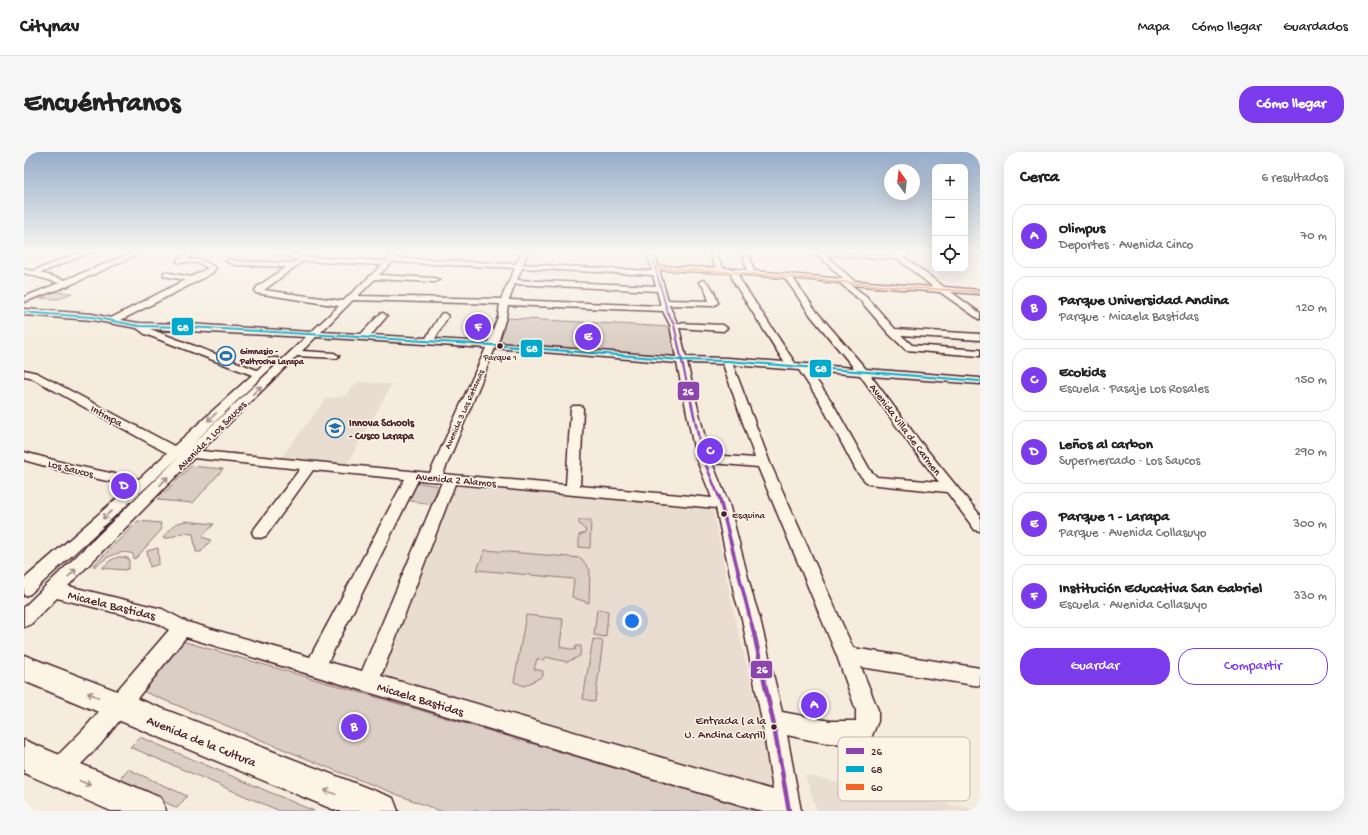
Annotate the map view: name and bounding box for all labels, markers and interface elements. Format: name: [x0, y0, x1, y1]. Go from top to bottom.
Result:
text: Citynav: [20, 16, 79, 39]
text: Mapa: [1138, 19, 1170, 36]
text: Cómo llegar: [1192, 19, 1261, 36]
text: Guardados: [1283, 19, 1348, 36]
button: Cómo llegar: [1239, 86, 1344, 123]
text: Encuéntranos: [24, 88, 180, 121]
north arrow: [884, 164, 920, 200]
map controls: [932, 164, 968, 272]
button: +: [932, 164, 968, 200]
text: Cerca: [1020, 168, 1059, 188]
text: 6 resultados: [1262, 171, 1328, 186]
button: −: [932, 200, 968, 236]
text: Olimpus: [1059, 220, 1105, 238]
text: A: [1030, 229, 1038, 244]
text: 70 m: [1301, 229, 1327, 244]
button: locate: [932, 236, 968, 272]
text: Deportes · Avenida Cinco: [1059, 238, 1193, 253]
text: Parque Universidad Andina: [1059, 292, 1229, 310]
text: B: [1031, 301, 1037, 316]
text: 120 m: [1296, 301, 1327, 316]
text: Parque · Micaela Bastidas: [1059, 310, 1199, 325]
pin: F: [465, 312, 491, 342]
line badge: 68: [171, 317, 194, 336]
pin: E: [575, 322, 601, 352]
text: 68: [177, 323, 189, 335]
line badge: 68: [520, 339, 543, 358]
marker: Parque 1: [495, 341, 505, 351]
text: 68: [526, 344, 538, 356]
sports icon: Gimnasio - Peltroche Larapa: [215, 345, 237, 367]
place label: Gimnasio - Peltroche Larapa: [239, 347, 305, 368]
place label: Parque 1: [482, 353, 517, 364]
line badge: 68: [809, 359, 832, 378]
text: 68: [815, 364, 827, 376]
text: Ecokids: [1059, 364, 1105, 382]
street label: Avenida 3 Las Retamas: [443, 368, 488, 451]
text: C: [1030, 373, 1038, 388]
text: 150 m: [1295, 373, 1327, 388]
line badge: 26: [677, 381, 700, 401]
street label: Avenida Villa de Carmen: [866, 382, 943, 479]
text: Escuela · Pasaje Los Rosales: [1059, 382, 1209, 397]
one-way arrow: [252, 385, 262, 395]
text: 26: [683, 387, 694, 399]
street label: Avenida 1 Los Sauces: [175, 399, 250, 474]
street label: Intimpa: [88, 403, 125, 430]
one-way arrow: [207, 412, 217, 422]
school or university icon: Innova Schools - Cusco Larapa: [324, 417, 346, 439]
place label: Innova Schools - Cusco Larapa: [349, 418, 415, 443]
pin: C: [697, 436, 723, 466]
text: Leños al carbon: [1059, 436, 1153, 454]
text: D: [1030, 445, 1038, 460]
text: 290 m: [1294, 445, 1327, 460]
text: Supermercado · Los Saucos: [1059, 454, 1200, 469]
street label: Los Saucos: [47, 459, 95, 482]
pin: D: [111, 471, 137, 501]
street label: Avenida 2 Alamos: [415, 472, 497, 491]
one-way arrow: [159, 476, 169, 486]
text: Parque 1 - Larapa: [1059, 508, 1169, 526]
marker: Esquina: [719, 509, 729, 519]
one-way arrow: [102, 510, 112, 519]
place label: Esquina: [732, 510, 766, 522]
text: E: [1030, 517, 1038, 532]
text: 300 m: [1293, 517, 1327, 532]
text: Parque · Avenida Collasuyo: [1059, 526, 1207, 541]
one-way arrow: [67, 568, 77, 577]
text: Institución Educativa San Gabriel: [1059, 580, 1262, 598]
street label: Micaela Bastidas: [66, 588, 158, 625]
text: F: [1031, 589, 1037, 604]
text: 330 m: [1294, 589, 1327, 604]
text: Escuela · Avenida Collasuyo: [1059, 598, 1207, 613]
your location: [622, 611, 642, 631]
button: Guardar: [1020, 648, 1170, 685]
button: Compartir: [1178, 648, 1328, 685]
line badge: 26: [750, 660, 773, 679]
text: 26: [757, 665, 768, 677]
street label: Micaela Bastidas: [375, 680, 467, 721]
pin: A: [801, 690, 827, 720]
one-way arrow: [88, 691, 100, 699]
pin: B: [341, 712, 367, 742]
street label: Avenida de la Cultura: [144, 713, 259, 771]
place label: Entrada ( a la U. Andina Carril): [685, 715, 766, 743]
marker: Entrada ( a la U. Andina Carril): [769, 722, 779, 732]
legend: [838, 737, 970, 801]
text: 26: [871, 747, 882, 759]
text: 68: [871, 765, 883, 777]
one-way arrow: [79, 780, 91, 787]
text: 60: [871, 783, 883, 795]
one-way arrow: [325, 787, 337, 795]

